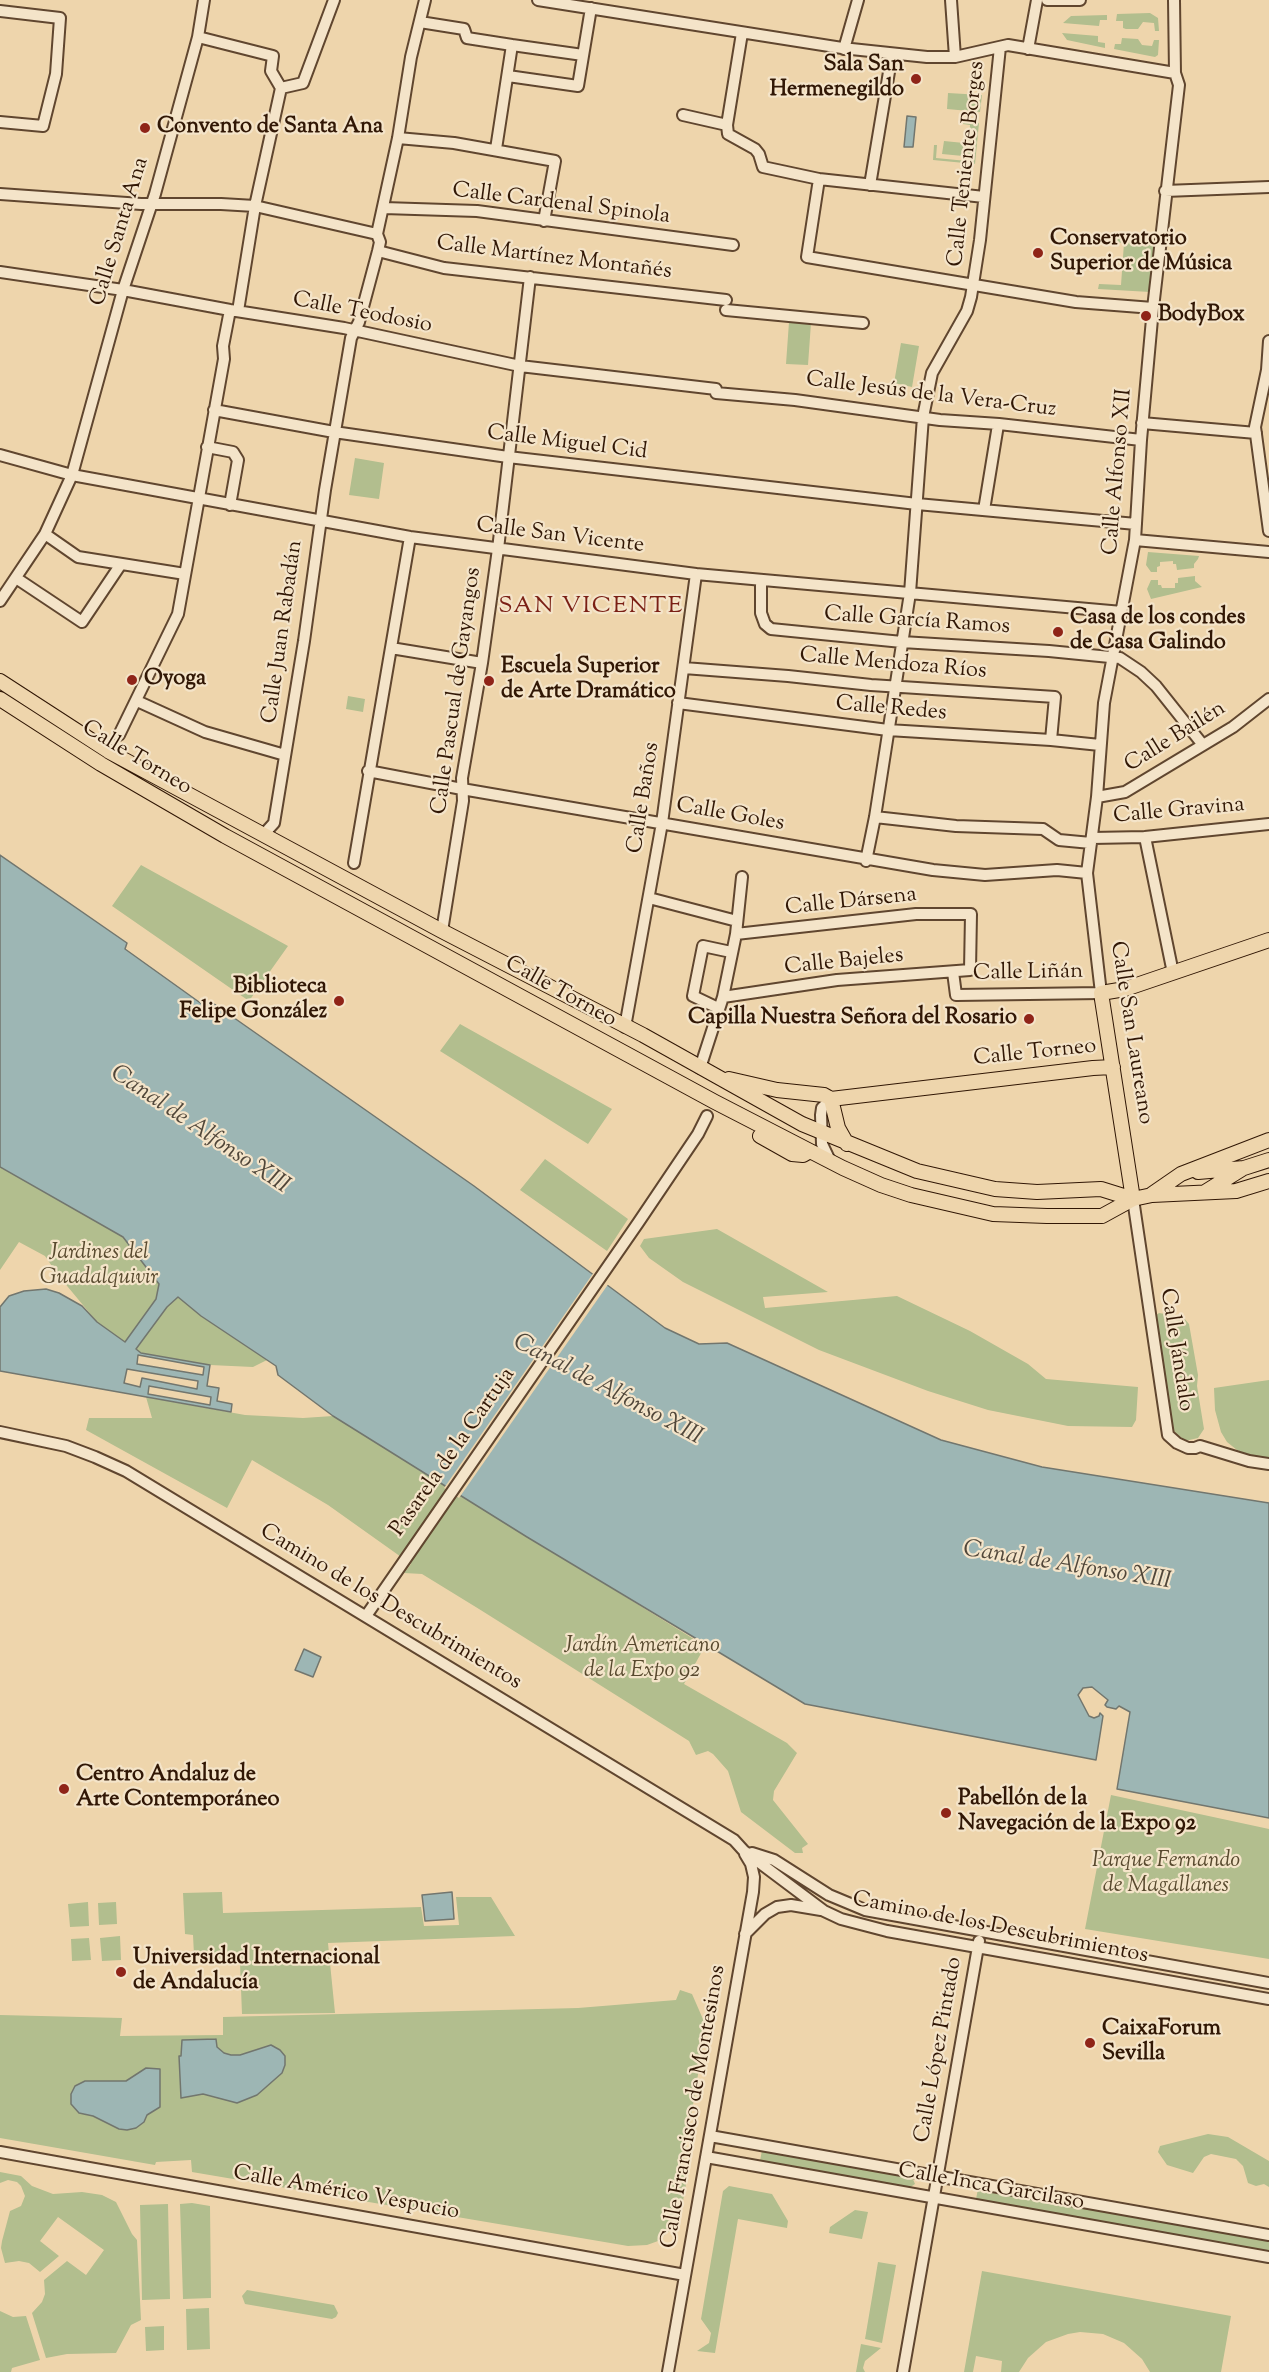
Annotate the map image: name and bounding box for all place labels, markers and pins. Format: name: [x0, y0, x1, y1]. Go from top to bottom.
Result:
place label: Sala San Hermenegildo: [770, 53, 904, 104]
marker: Sala San Hermenegildo: [909, 72, 923, 86]
place label: Convento de Santa Ana: [157, 115, 383, 141]
marker: Convento de Santa Ana: [138, 121, 152, 135]
place label: Conservatorio Superior de Música: [1050, 227, 1232, 278]
marker: Conservatorio Superior de Música: [1031, 246, 1045, 260]
place label: BodyBox: [1158, 303, 1245, 329]
marker: BodyBox: [1139, 309, 1153, 323]
place label: Casa de los condes de Casa Galindo: [1070, 606, 1245, 658]
marker: Casa de los condes de Casa Galindo: [1051, 625, 1065, 639]
place label: Escuela Superior de Arte Dramático: [501, 655, 676, 706]
place label: Oyoga: [144, 667, 206, 693]
marker: Oyoga: [125, 673, 139, 687]
marker: Escuela Superior de Arte Dramático: [482, 674, 496, 688]
place label: Biblioteca Felipe González: [180, 975, 327, 1026]
marker: Biblioteca Felipe González: [332, 994, 346, 1008]
place label: Capilla Nuestra Señora del Rosario: [688, 1006, 1017, 1032]
marker: Capilla Nuestra Señora del Rosario: [1022, 1012, 1036, 1026]
place label: Centro Andaluz de Arte Contemporáneo: [76, 1763, 280, 1814]
marker: Centro Andaluz de Arte Contemporáneo: [57, 1782, 71, 1796]
place label: Pabellón de la Navegación de la Expo 92: [958, 1787, 1196, 1838]
marker: Pabellón de la Navegación de la Expo 92: [939, 1806, 953, 1820]
place label: Universidad Internacional de Andalucía: [133, 1946, 380, 1998]
marker: Universidad Internacional de Andalucía: [114, 1965, 128, 1979]
place label: CaixaForum Sevilla: [1102, 2017, 1221, 2068]
marker: CaixaForum Sevilla: [1083, 2036, 1097, 2050]

